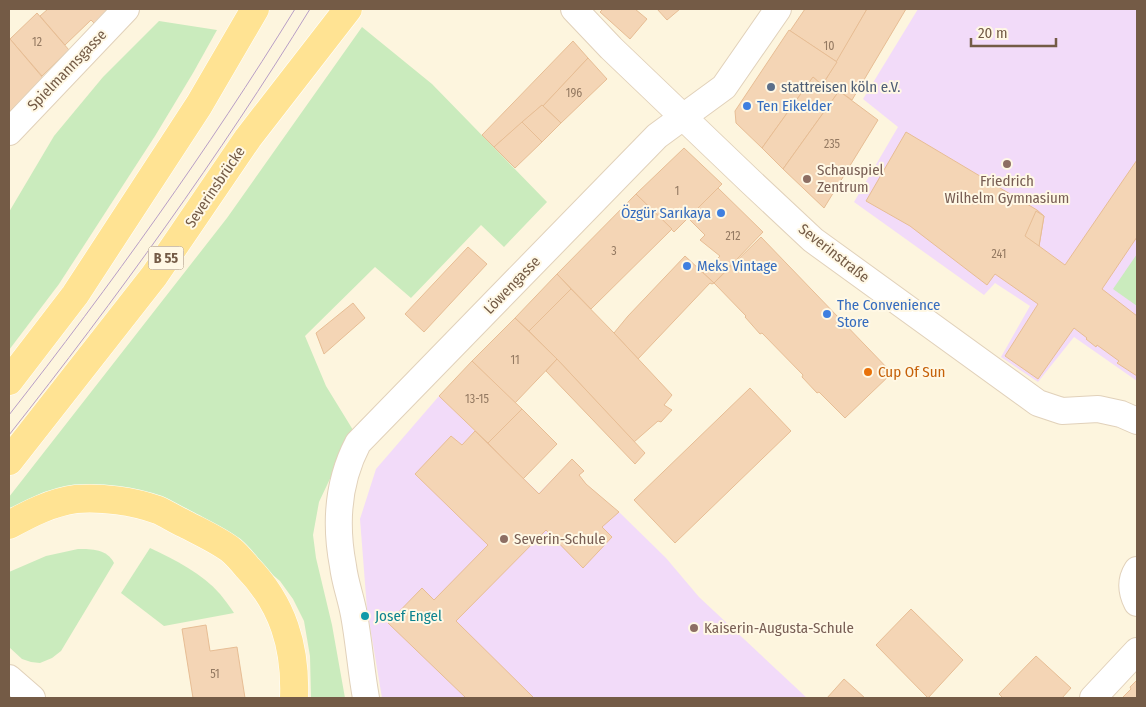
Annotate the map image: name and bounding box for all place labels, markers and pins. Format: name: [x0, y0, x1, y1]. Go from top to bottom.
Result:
place label: stattreisen köln e.V.: [781, 78, 901, 96]
marker: stattreisen köln e.V.: [765, 81, 777, 93]
place label: Ten Eikelder: [757, 97, 832, 115]
marker: Ten Eikelder: [741, 100, 753, 112]
marker: Friedrich Wilhelm Gymnasium: [1001, 158, 1013, 170]
place label: Schauspiel Zentrum: [817, 161, 884, 196]
place label: Friedrich Wilhelm Gymnasium: [945, 172, 1069, 207]
marker: Schauspiel Zentrum: [801, 173, 813, 185]
place label: Özgür Sarıkaya: [621, 204, 711, 222]
marker: Özgür Sarıkaya: [715, 207, 727, 219]
place label: Meks Vintage: [697, 257, 777, 275]
marker: Meks Vintage: [681, 260, 693, 272]
place label: The Convenience Store: [837, 296, 940, 331]
marker: The Convenience Store: [821, 308, 833, 320]
place label: Cup Of Sun: [878, 363, 945, 381]
marker: Cup Of Sun: [862, 366, 874, 378]
place label: Severin-Schule: [514, 530, 606, 548]
marker: Severin-Schule: [498, 533, 510, 545]
place label: Josef Engel: [375, 607, 442, 625]
marker: Josef Engel: [359, 610, 371, 622]
place label: Kaiserin-Augusta-Schule: [704, 619, 854, 637]
marker: Kaiserin-Augusta-Schule: [688, 622, 700, 634]

